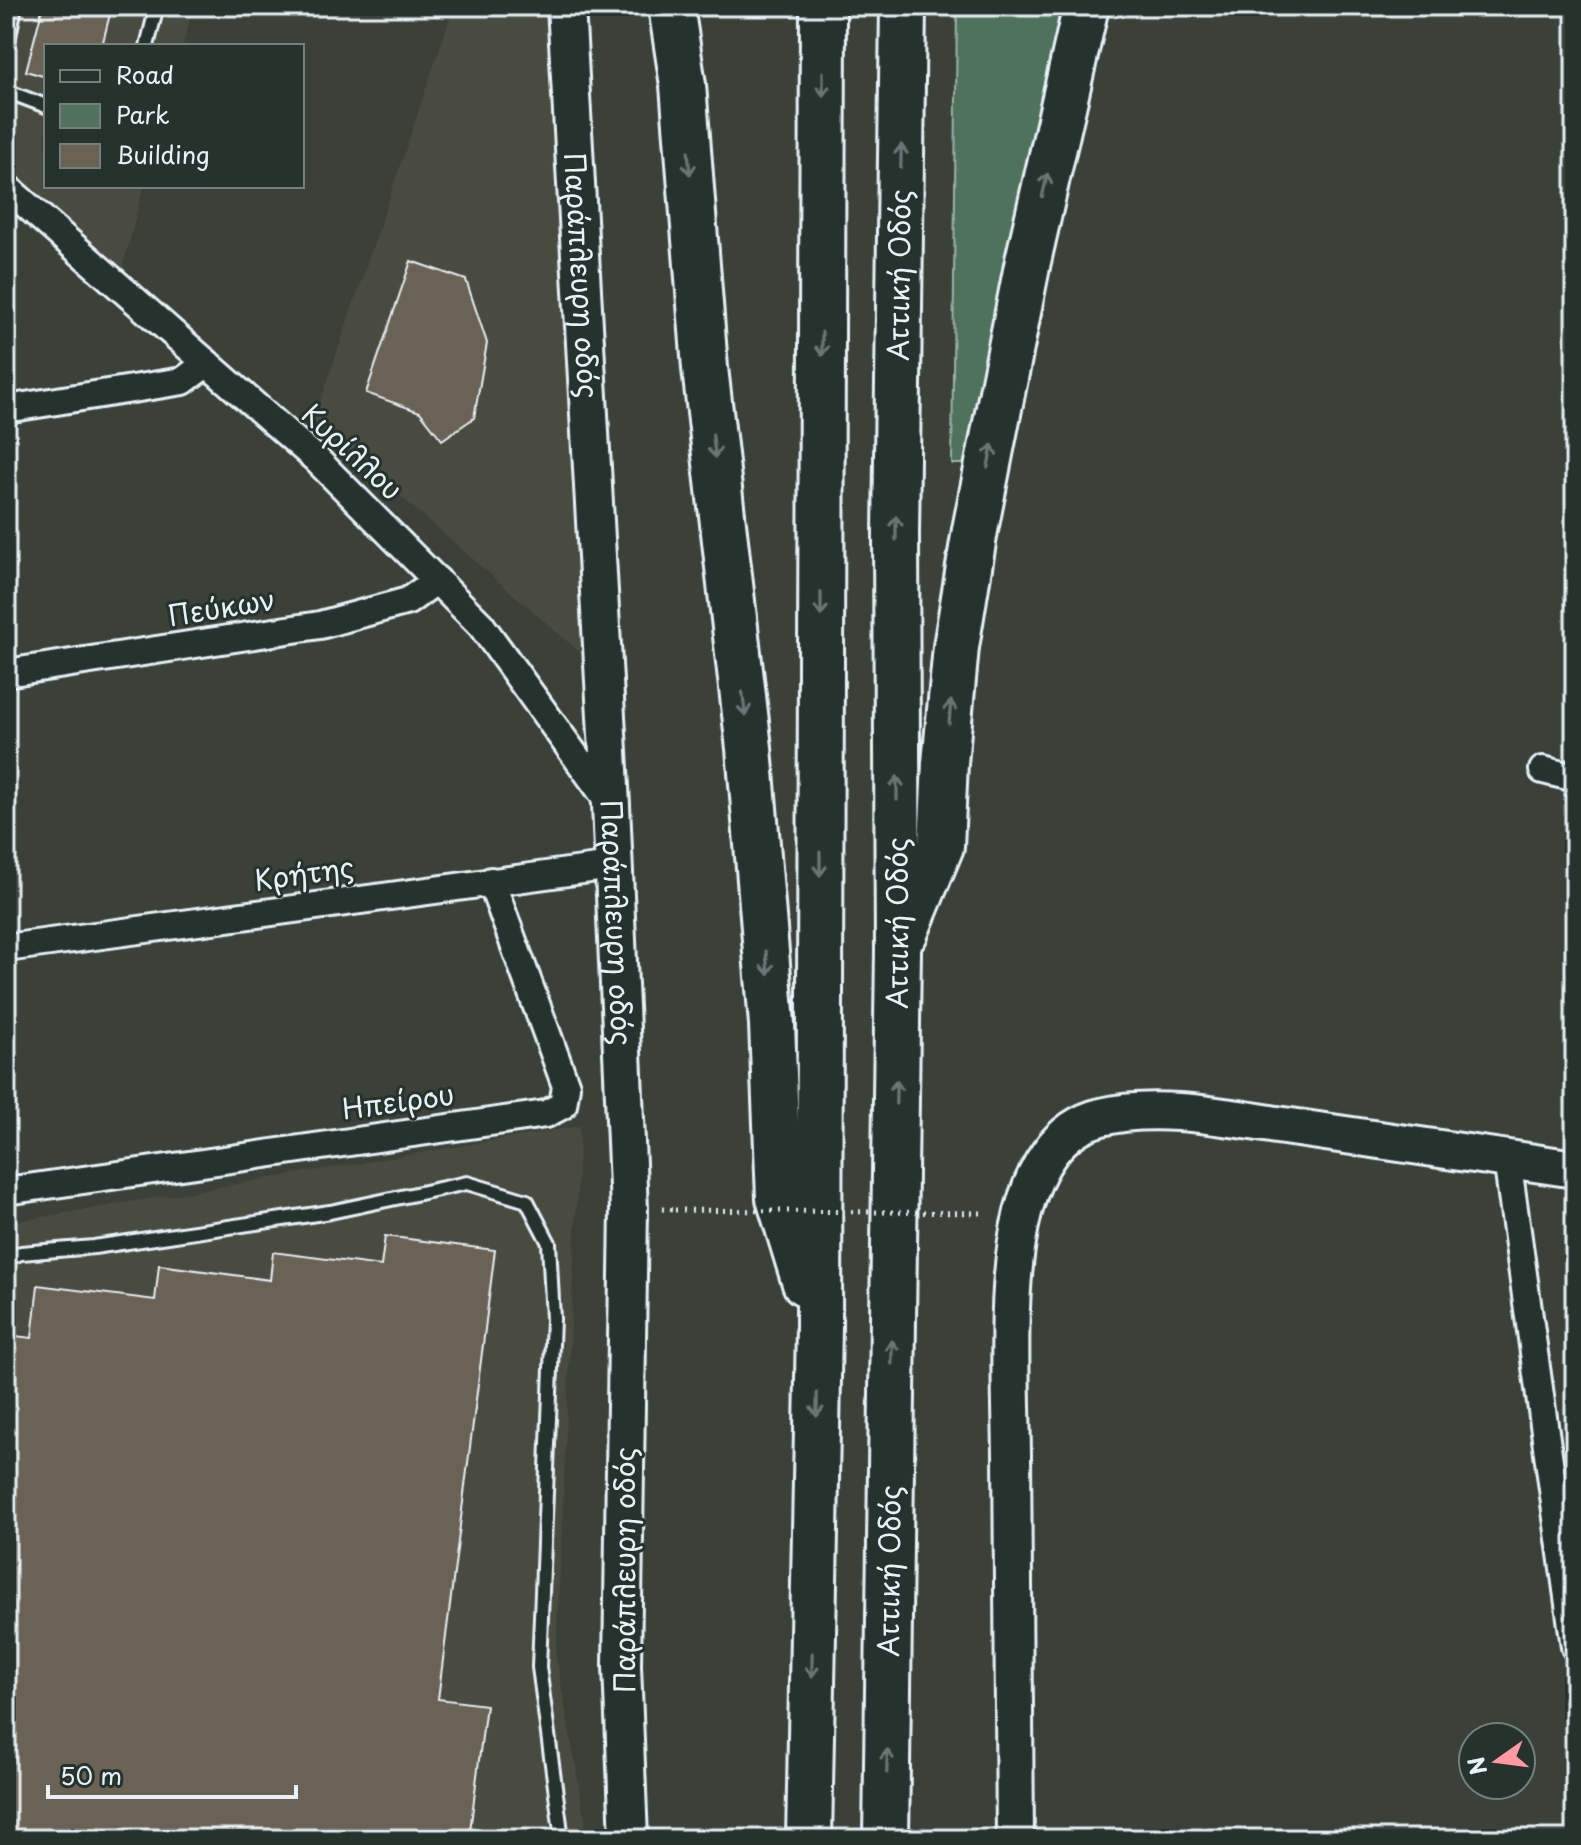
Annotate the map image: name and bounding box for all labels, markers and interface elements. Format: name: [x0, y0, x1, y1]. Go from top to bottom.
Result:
legend: [44, 44, 304, 188]
text: Road: [116, 56, 174, 92]
one-way arrow: [815, 70, 831, 97]
text: Park: [116, 96, 170, 132]
text: Building: [116, 136, 210, 172]
one-way arrow: [893, 143, 909, 170]
one-way arrow: [682, 149, 697, 176]
street label: Παράπλευρη οδός: [554, 151, 611, 400]
one-way arrow: [1038, 173, 1053, 199]
street label: Αττική Οδός: [875, 189, 921, 361]
one-way arrow: [814, 330, 830, 357]
street label: Κυρίλλου: [293, 393, 413, 509]
one-way arrow: [707, 432, 722, 459]
one-way arrow: [983, 443, 998, 469]
one-way arrow: [888, 515, 904, 542]
street label: Πεύκων: [164, 577, 278, 636]
one-way arrow: [813, 590, 829, 617]
one-way arrow: [737, 691, 752, 716]
one-way arrow: [943, 699, 958, 726]
one-way arrow: [889, 775, 905, 802]
street label: Παράπλευρη οδός: [591, 799, 645, 1046]
street label: Αττική Οδός: [874, 837, 918, 1009]
street label: Κρήτης: [251, 844, 357, 901]
one-way arrow: [812, 850, 828, 877]
one-way arrow: [760, 949, 775, 976]
street label: Ηπείρου: [339, 1071, 457, 1130]
one-way arrow: [888, 1079, 904, 1106]
one-way arrow: [884, 1339, 900, 1366]
one-way arrow: [809, 1391, 825, 1418]
street label: Παράπλευρη οδός: [602, 1447, 645, 1693]
street label: Αττική Οδός: [865, 1485, 911, 1657]
one-way arrow: [804, 1651, 820, 1678]
north arrow: [1457, 1721, 1537, 1801]
one-way arrow: [879, 1748, 894, 1775]
scale bar: [48, 1749, 296, 1799]
text: N: [1458, 1754, 1494, 1779]
text: 50 m: [60, 1757, 122, 1793]

